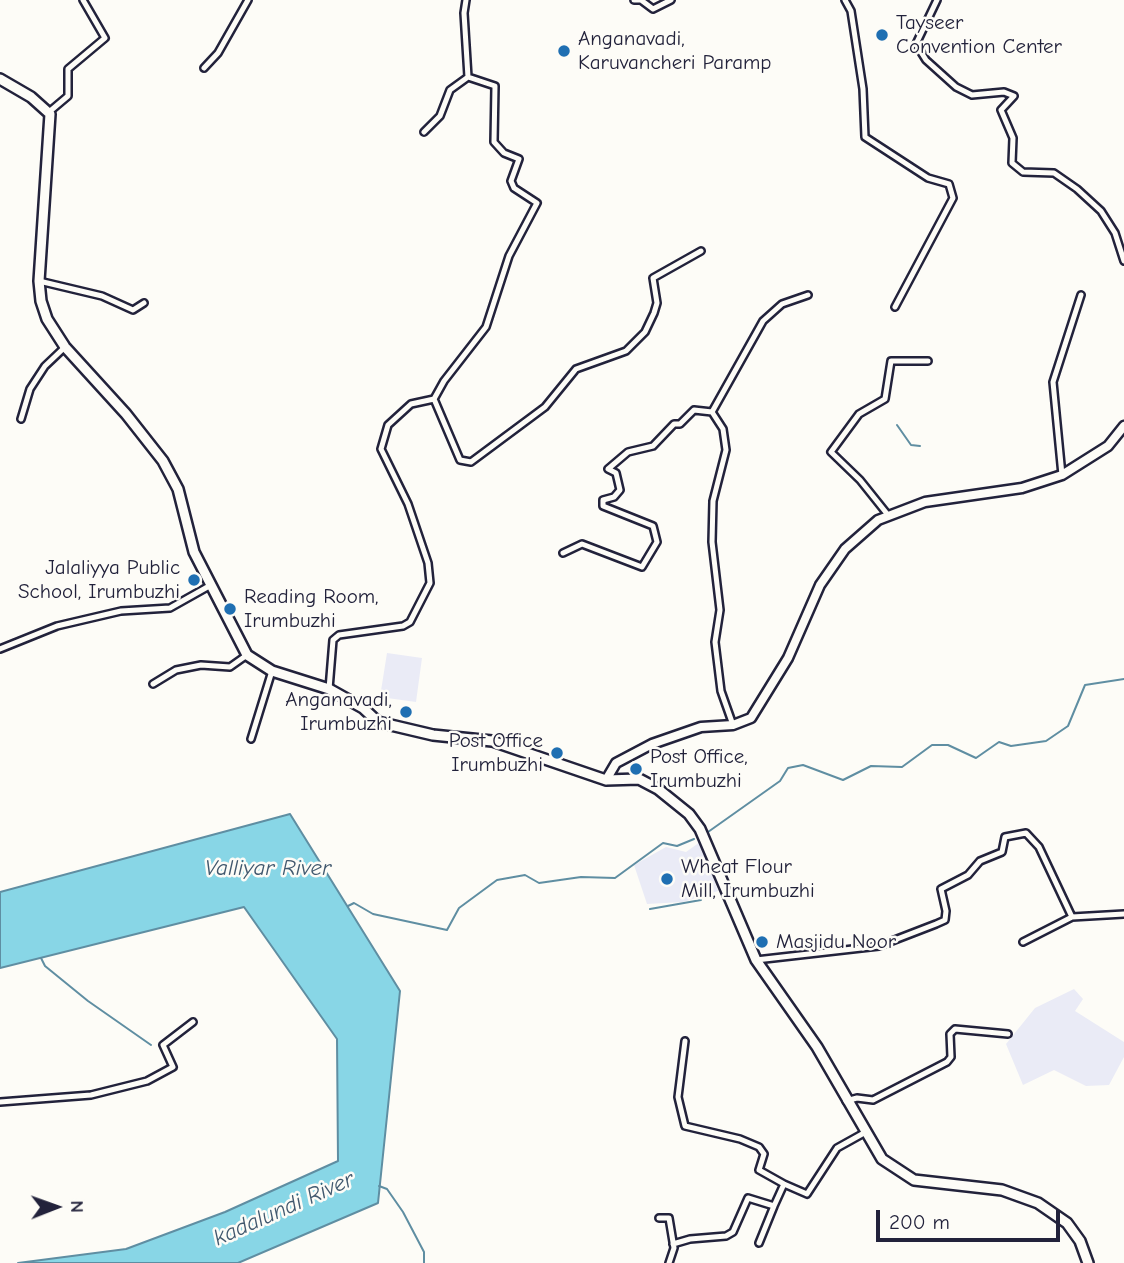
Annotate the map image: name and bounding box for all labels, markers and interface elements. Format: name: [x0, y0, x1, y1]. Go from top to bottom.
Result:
place label: Tayseer Convention Center: [896, 10, 1062, 60]
place label: Anganavadi, Karuvancheri Paramp: [578, 26, 771, 76]
marker: Tayseer Convention Center: [874, 27, 890, 43]
marker: Anganavadi, Karuvancheri Paramp: [556, 43, 572, 59]
place label: Jalaliyya Public School, Irumbuzhi: [18, 555, 180, 605]
marker: Jalaliyya Public School, Irumbuzhi: [186, 572, 202, 588]
place label: Reading Room, Irumbuzhi: [244, 584, 379, 634]
marker: Reading Room, Irumbuzhi: [222, 601, 238, 617]
place label: Anganavadi, Irumbuzhi: [285, 687, 392, 737]
marker: Anganavadi, Irumbuzhi: [398, 704, 414, 720]
place label: Post Office Irumbuzhi: [449, 728, 543, 778]
place label: Post Office, Irumbuzhi: [650, 744, 748, 794]
marker: Post Office Irumbuzhi: [549, 745, 565, 761]
marker: Post Office, Irumbuzhi: [628, 761, 644, 777]
water label: Valliyar River: [205, 854, 331, 882]
place label: Wheat Flour Mill, Irumbuzhi: [681, 854, 815, 904]
marker: Wheat Flour Mill, Irumbuzhi: [659, 871, 675, 887]
place label: Masjidu Noor: [776, 929, 896, 955]
marker: Masjidu Noor: [754, 934, 770, 950]
water label: kadalundi River: [209, 1166, 359, 1252]
north arrow: [21, 1172, 91, 1242]
scale bar: [879, 1196, 1063, 1240]
text: N: [66, 1200, 88, 1213]
text: 200 m: [889, 1210, 950, 1234]

